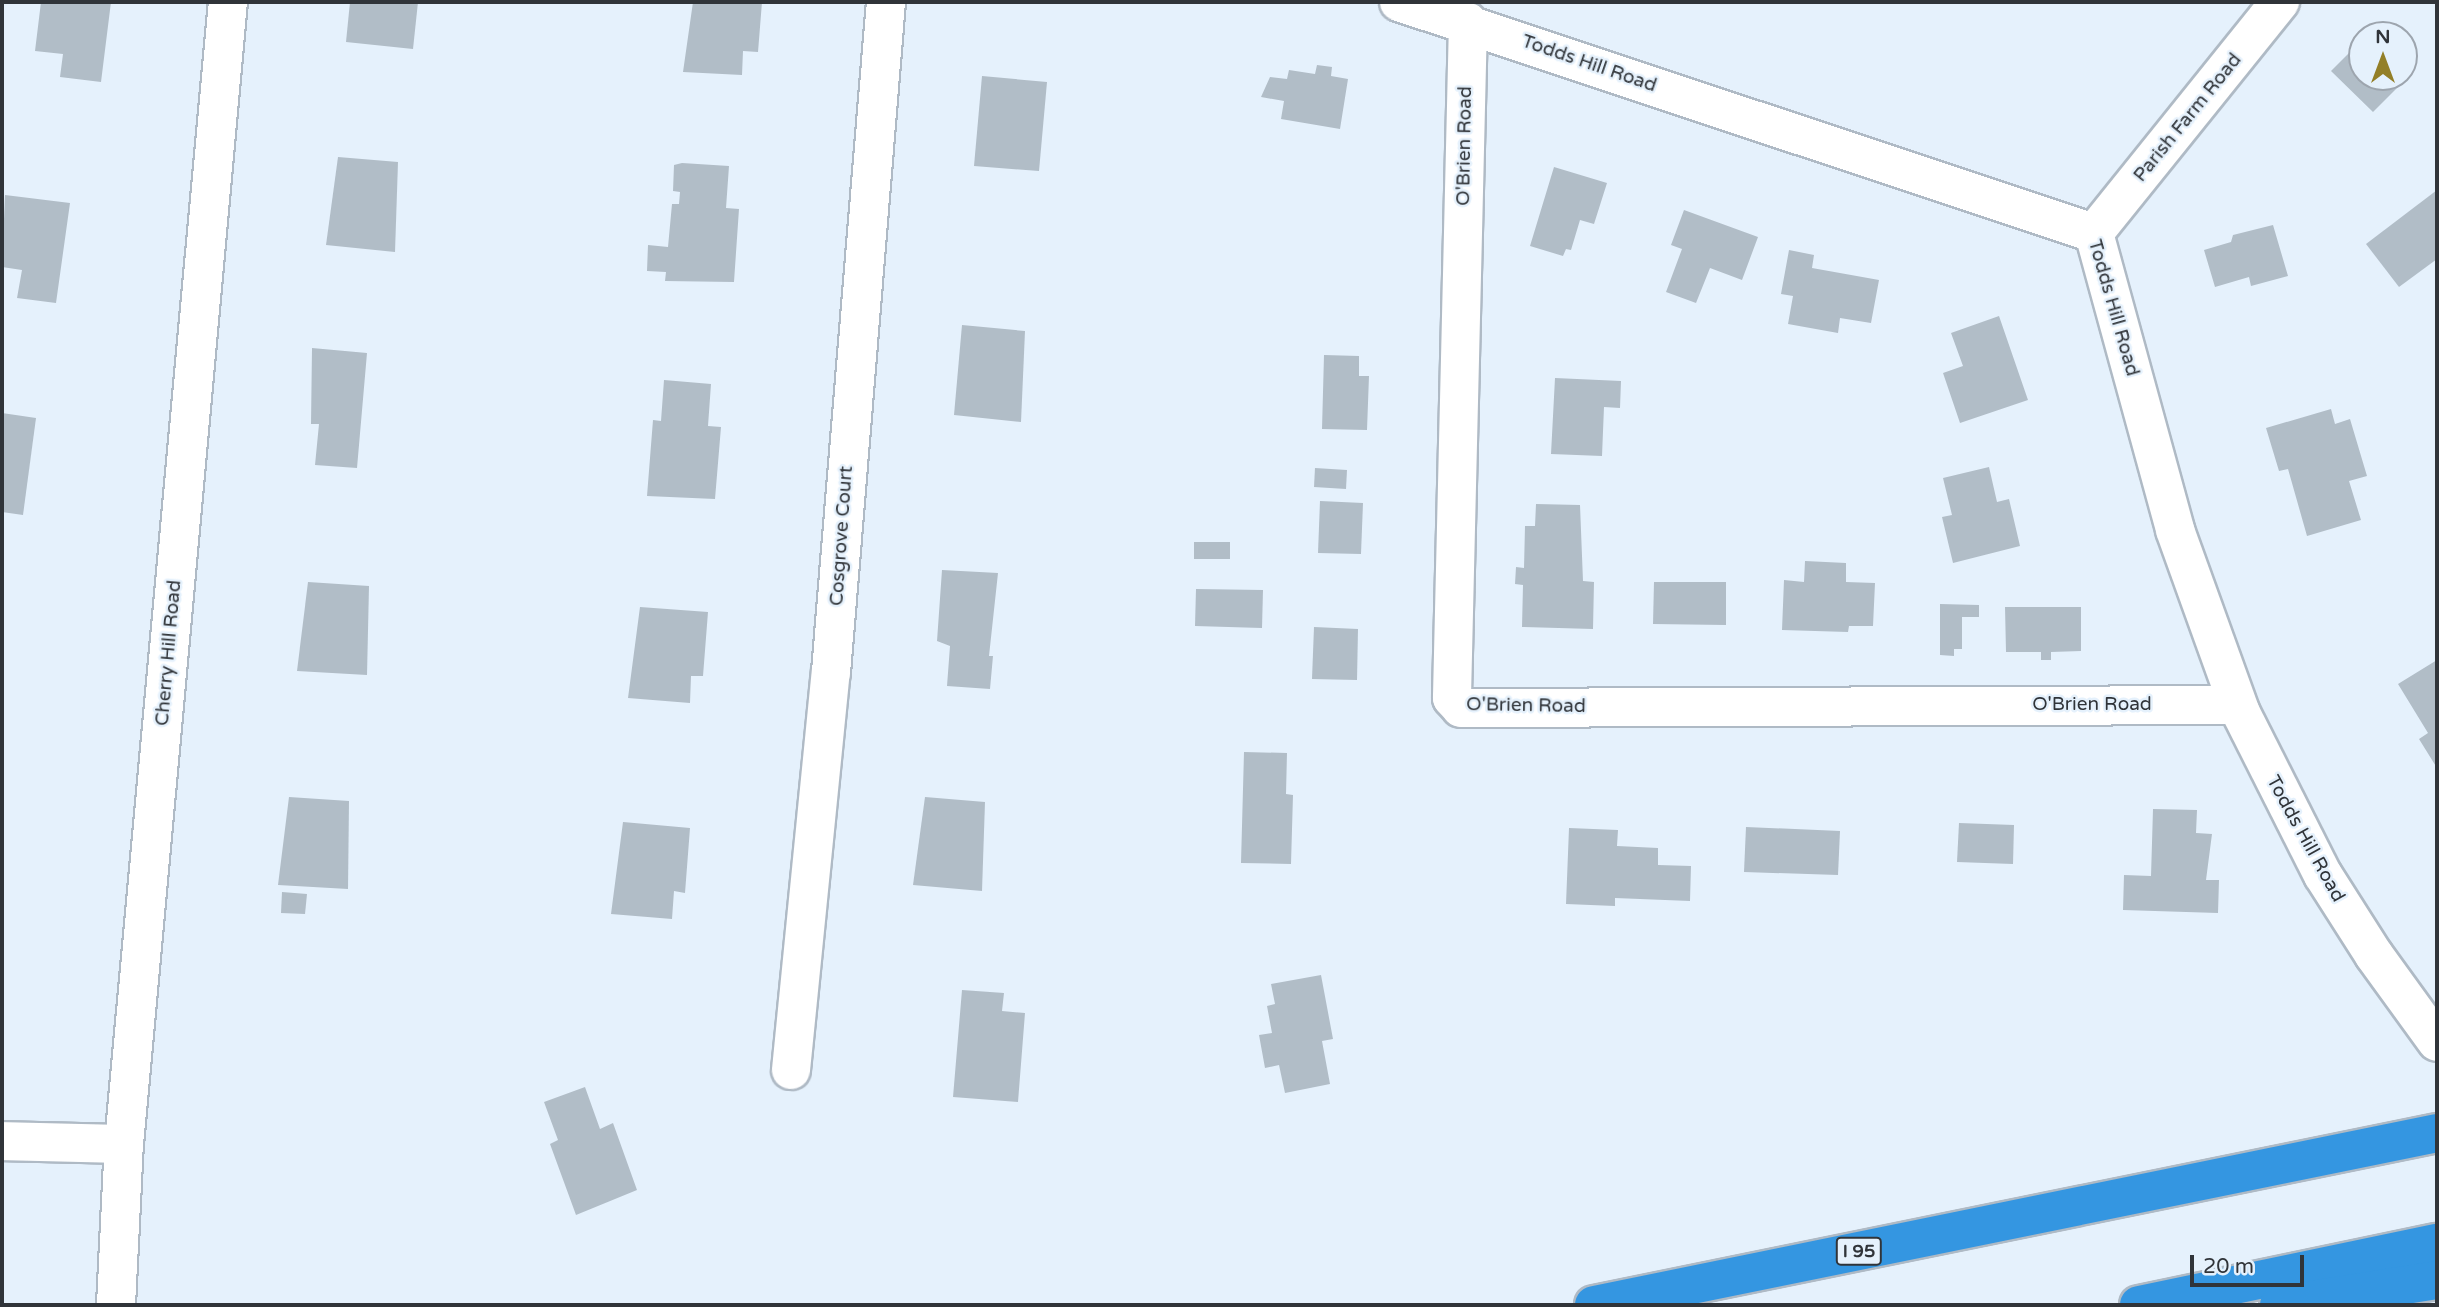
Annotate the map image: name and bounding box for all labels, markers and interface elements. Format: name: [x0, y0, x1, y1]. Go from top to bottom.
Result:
north arrow: [2348, 21, 2418, 91]
text: N: [2375, 26, 2391, 48]
street label: Todds Hill Road: [1519, 30, 1659, 98]
street label: Parish Farm Road: [2129, 49, 2247, 187]
street label: O'Brien Road: [1453, 86, 1477, 206]
street label: Todds Hill Road: [2083, 237, 2143, 379]
street label: Cosgrove Court: [826, 465, 858, 607]
street label: Cherry Hill Road: [151, 579, 187, 727]
street label: O'Brien Road: [1466, 694, 1586, 718]
street label: O'Brien Road: [2032, 694, 2152, 716]
street label: Todds Hill Road: [2261, 772, 2349, 906]
road number: I 95: [1834, 1236, 1884, 1266]
scale bar: [2194, 1240, 2308, 1284]
text: 20 m: [2203, 1254, 2254, 1279]

